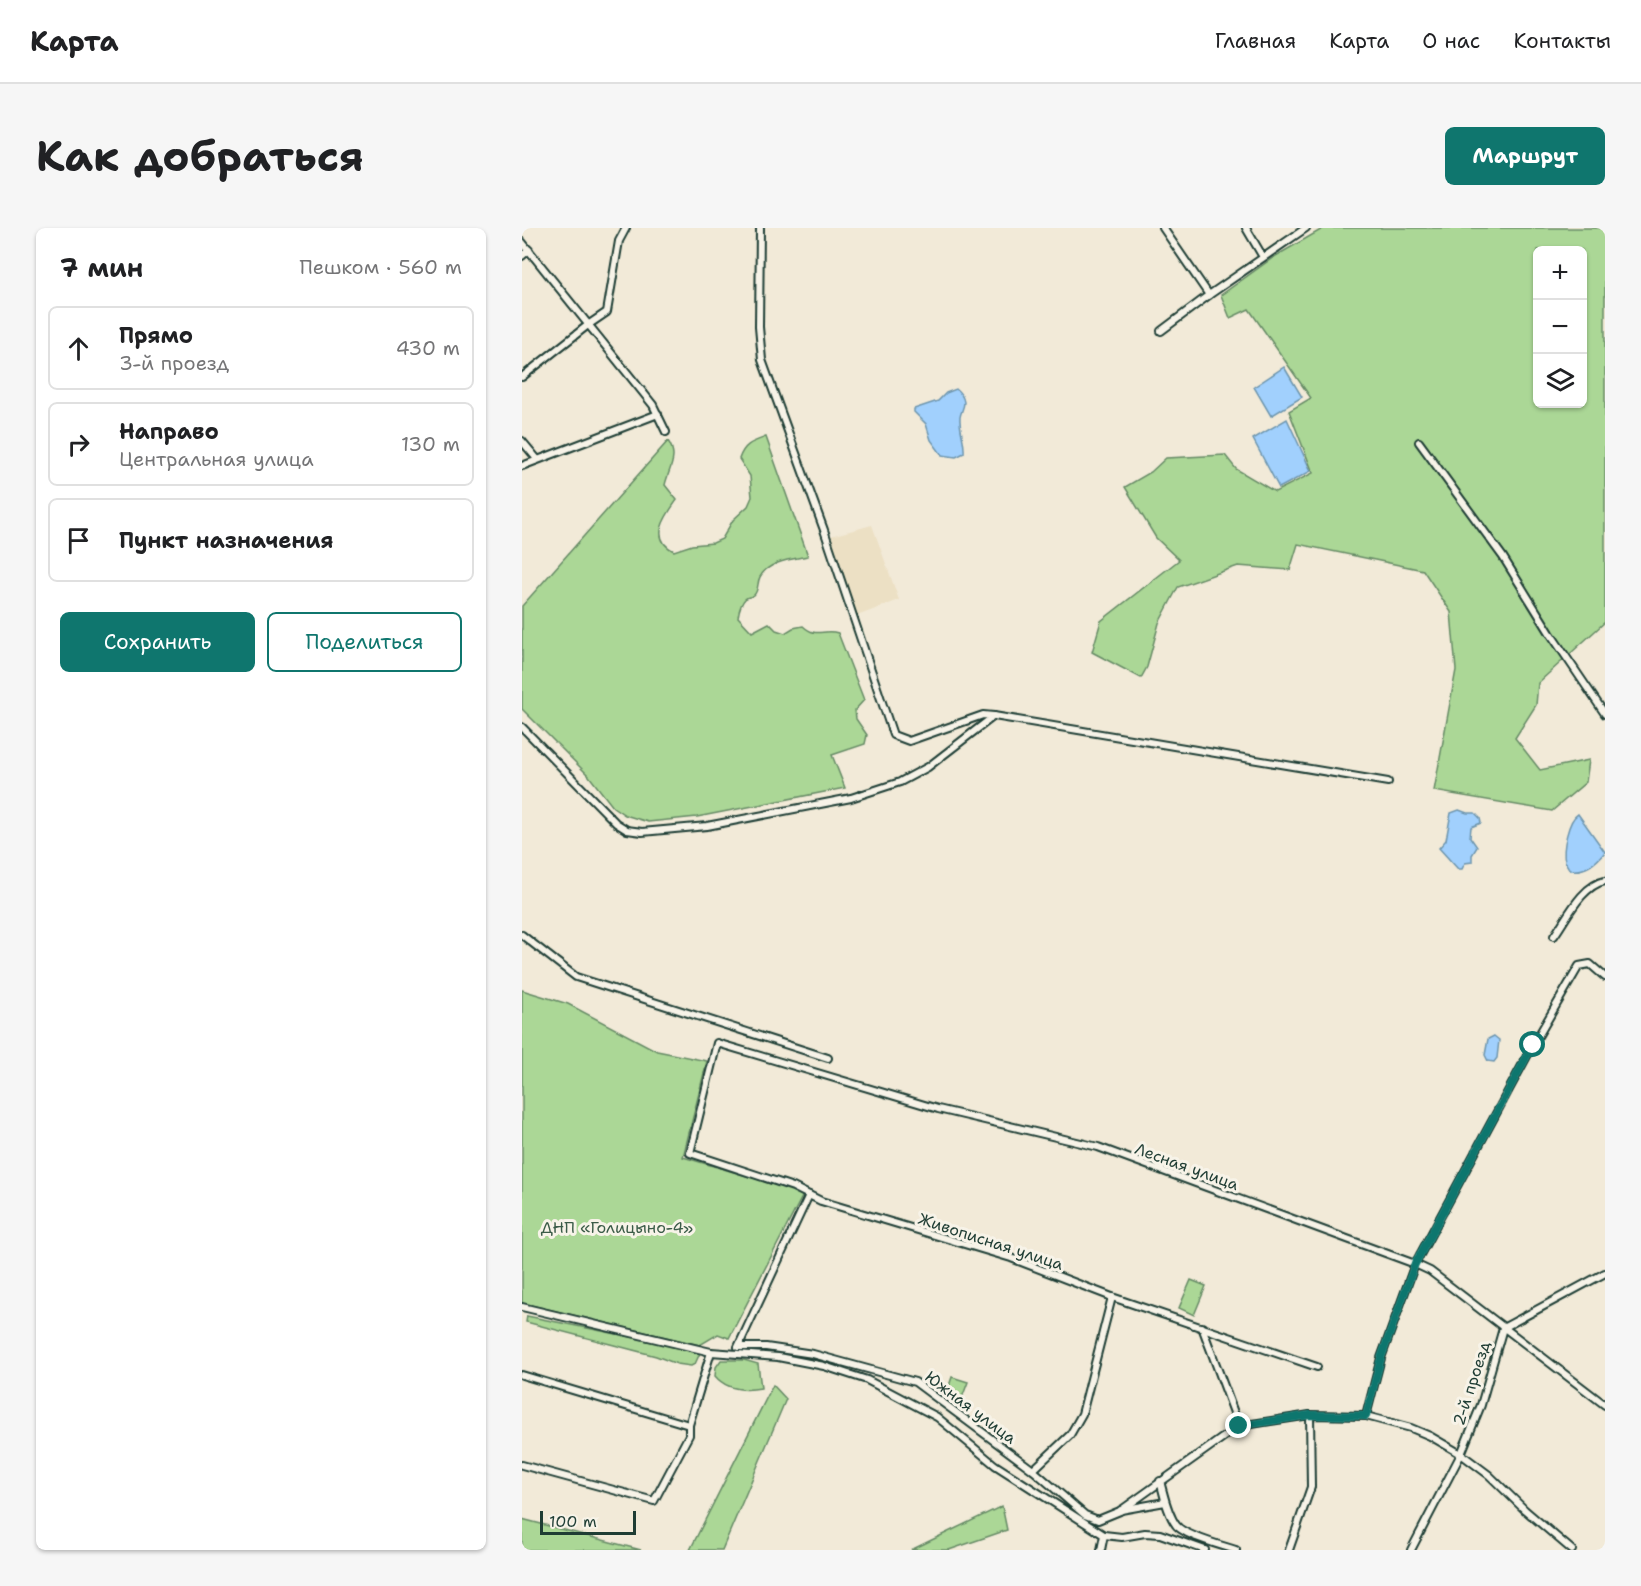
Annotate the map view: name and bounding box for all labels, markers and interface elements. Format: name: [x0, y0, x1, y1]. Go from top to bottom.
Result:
text: Карта: [30, 22, 119, 60]
text: Главная: [1215, 27, 1296, 55]
text: Карта: [1329, 27, 1389, 55]
text: О нас: [1422, 27, 1480, 55]
text: Контакты: [1513, 27, 1611, 55]
button: Маршрут: [1445, 127, 1605, 185]
text: Как добраться: [36, 128, 364, 184]
map controls: [1533, 246, 1587, 408]
button: +: [1533, 246, 1587, 300]
text: 7 мин: [60, 250, 143, 285]
text: Пешком · 560 m: [299, 254, 462, 280]
button: −: [1533, 300, 1587, 354]
text: Прямо: [119, 321, 193, 350]
icon: ahead: [62, 332, 95, 365]
text: 430 m: [396, 335, 460, 361]
text: 3-й проезд: [119, 350, 229, 376]
button: layers: [1533, 354, 1587, 408]
text: Направо: [119, 417, 219, 446]
icon: right: [62, 428, 95, 461]
text: 130 m: [401, 431, 460, 457]
text: Центральная улица: [119, 446, 314, 472]
icon: arrive: [62, 524, 95, 557]
text: Пункт назначения: [119, 526, 333, 555]
button: Сохранить: [60, 612, 255, 672]
button: Поделиться: [267, 612, 462, 672]
route start: [1519, 1031, 1545, 1057]
street label: Лесная улица: [1132, 1138, 1242, 1195]
street label: Живописная улица: [916, 1208, 1066, 1275]
park label: ДНП «Голицыно-4»: [541, 1217, 693, 1238]
street label: 2-й проезд: [1448, 1338, 1495, 1428]
street label: Южная улица: [921, 1366, 1021, 1449]
route end: [1225, 1412, 1251, 1438]
scale bar: [540, 1508, 636, 1536]
text: 100 m: [549, 1511, 597, 1532]

